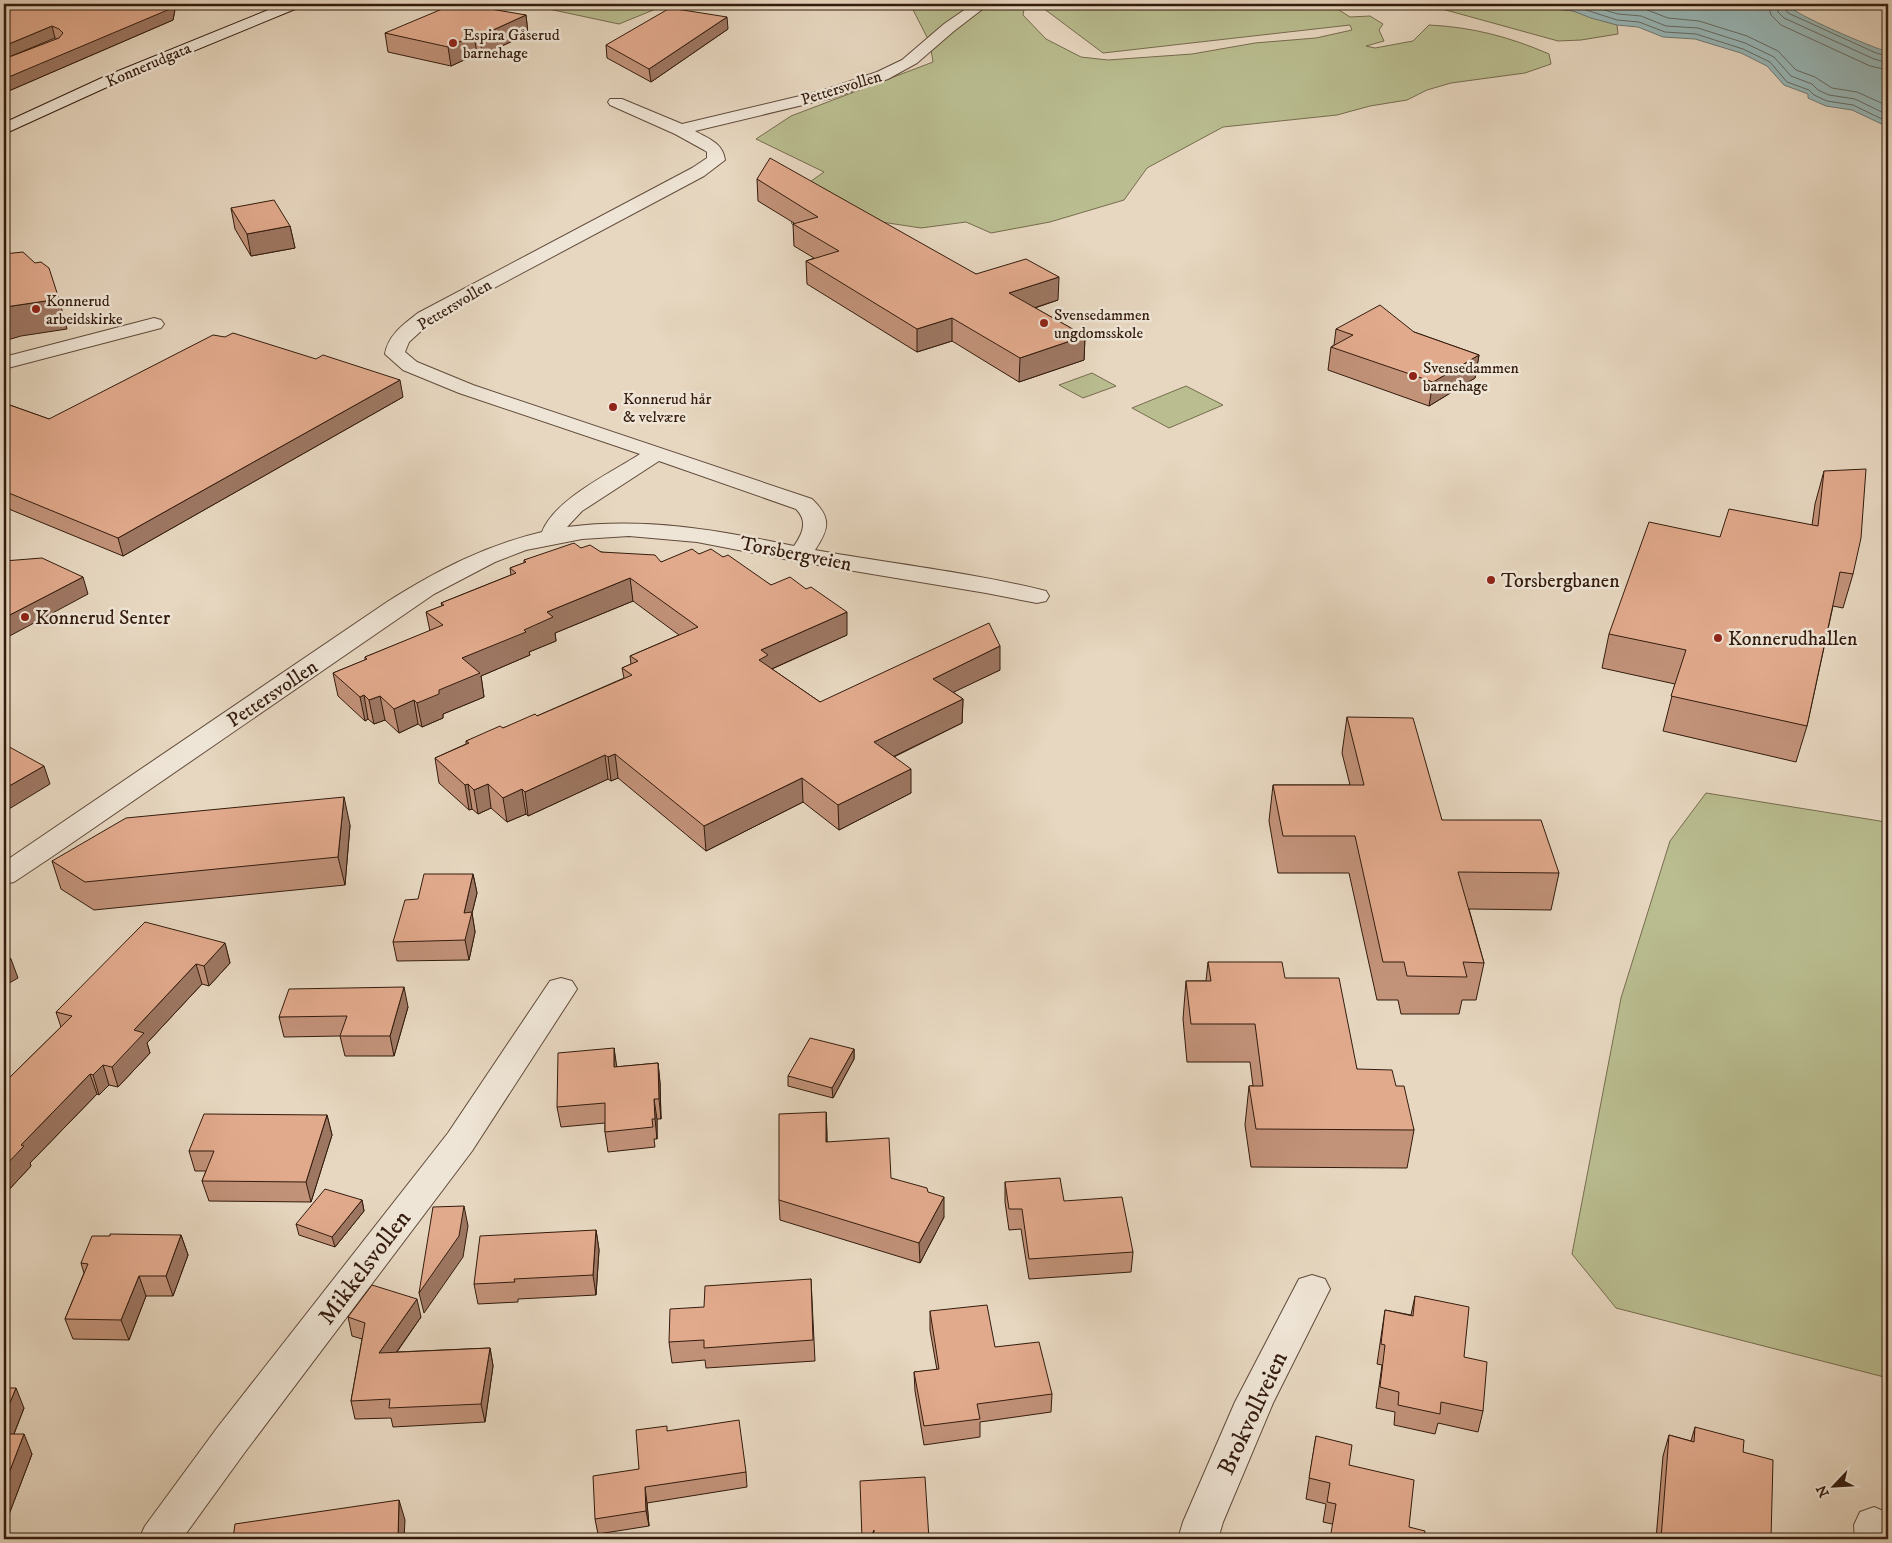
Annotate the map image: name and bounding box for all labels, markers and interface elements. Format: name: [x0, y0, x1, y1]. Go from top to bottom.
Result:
place label: Espira Gåserud barnehage: [463, 25, 560, 63]
marker: Espira Gåserud barnehage: [447, 37, 459, 49]
street label: Konnerudgata: [103, 38, 194, 92]
street label: Pettersvollen: [799, 66, 885, 110]
street label: Pettersvollen: [414, 275, 496, 335]
place label: Konnerud arbeidskirke: [46, 291, 123, 329]
marker: Konnerud arbeidskirke: [30, 303, 42, 315]
place label: Svensedammen ungdomsskole: [1054, 305, 1151, 343]
marker: Svensedammen ungdomsskole: [1038, 317, 1050, 329]
place label: Svensedammen barnehage: [1423, 358, 1520, 396]
marker: Svensedammen barnehage: [1407, 370, 1419, 382]
place label: Konnerud hår & velvære: [623, 389, 711, 427]
marker: Konnerud hår & velvære: [607, 401, 619, 413]
street label: Torsbergveien: [738, 531, 854, 578]
place label: Torsbergbanen: [1501, 569, 1620, 594]
marker: Torsbergbanen: [1485, 574, 1497, 586]
place label: Konnerud Senter: [35, 606, 171, 631]
marker: Konnerud Senter: [19, 611, 31, 623]
place label: Konnerudhallen: [1728, 627, 1858, 652]
marker: Konnerudhallen: [1712, 632, 1724, 644]
street label: Pettersvollen: [223, 655, 323, 734]
street label: Mikkelsvollen: [312, 1204, 418, 1331]
street label: Brokvollveien: [1211, 1346, 1295, 1480]
north arrow: [1810, 1460, 1860, 1510]
text: N: [1812, 1482, 1834, 1500]

